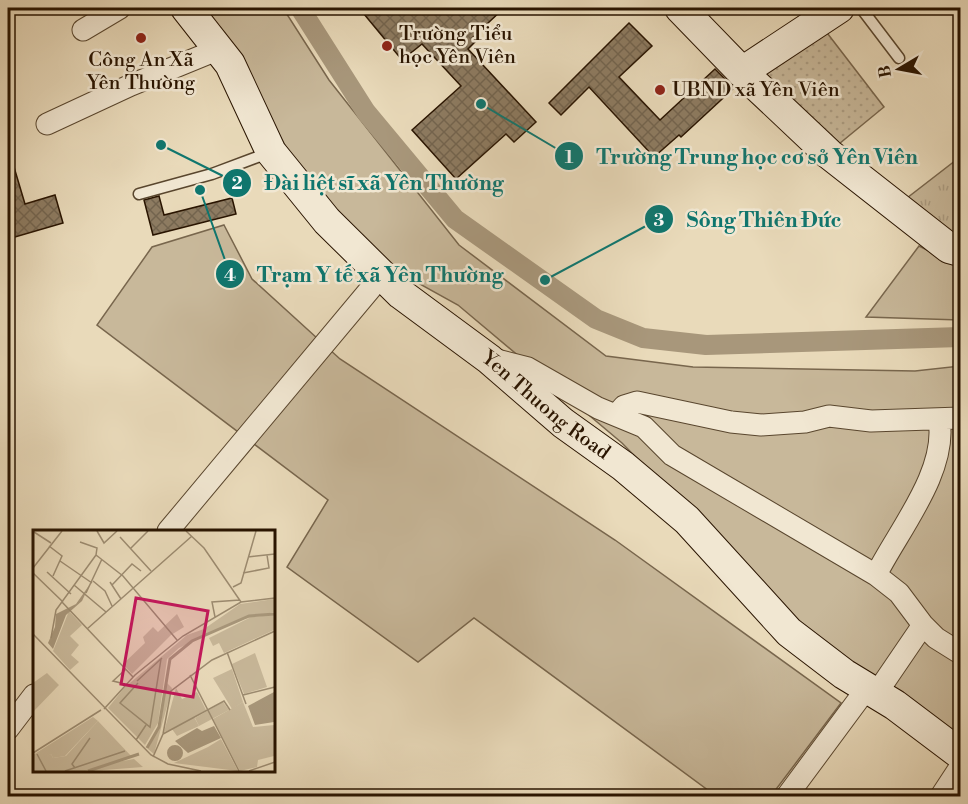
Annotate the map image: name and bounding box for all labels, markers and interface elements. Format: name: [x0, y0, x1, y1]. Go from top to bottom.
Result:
place label: Trường Tiểu học Yên Viên: [399, 22, 516, 70]
marker: Công An Xã Yên Thường: [134, 31, 148, 45]
marker: Trường Tiểu học Yên Viên: [380, 39, 394, 53]
north arrow: [869, 39, 929, 99]
place label: Công An Xã Yên Thường: [86, 48, 196, 96]
text: B: [874, 64, 896, 79]
place label: UBND xã Yên Viên: [672, 78, 840, 103]
marker: UBND xã Yên Viên: [653, 83, 667, 97]
callout: Trường Trung học cơ sở Yên Viên: [554, 137, 930, 176]
text: Trường Trung học cơ sở Yên Viên: [596, 145, 918, 171]
text: 1: [565, 146, 574, 169]
callout: Đài liệt sĩ xã Yên Thường: [222, 163, 516, 202]
text: Đài liệt sĩ xã Yên Thường: [263, 171, 505, 197]
text: 2: [231, 172, 243, 195]
callout: Sông Thiên Đức: [644, 200, 853, 239]
text: Sông Thiên Đức: [686, 208, 842, 234]
text: 3: [654, 209, 665, 232]
callout: Trạm Y tế xã Yên Thường: [215, 255, 516, 294]
text: Trạm Y tế xã Yên Thường: [257, 263, 504, 289]
text: 4: [224, 264, 236, 287]
street label: Yen Thuong Road: [476, 345, 616, 466]
inset map: [33, 530, 274, 771]

